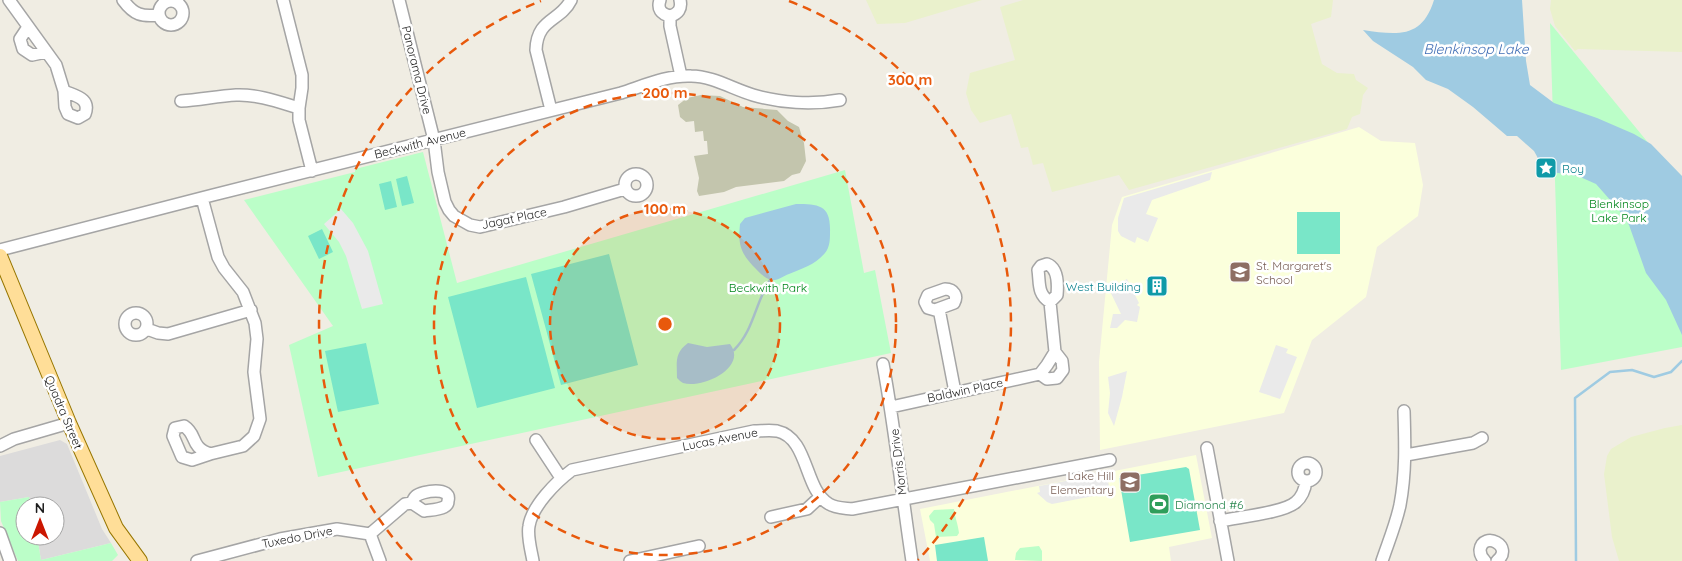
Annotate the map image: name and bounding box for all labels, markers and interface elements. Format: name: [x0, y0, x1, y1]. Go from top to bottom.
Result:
street label: Panorama Drive: [399, 24, 435, 116]
water label: Blenkinsop Lake: [1423, 40, 1530, 58]
text: 300 m: [888, 70, 932, 89]
text: 200 m: [643, 83, 688, 102]
street label: Beckwith Avenue: [373, 124, 468, 162]
place icon: Roy: [1534, 156, 1558, 180]
place label: Roy: [1562, 161, 1584, 176]
park label: Blenkinsop Lake Park: [1589, 196, 1649, 225]
text: 100 m: [644, 199, 686, 218]
street label: Jagat Place: [480, 204, 548, 232]
place label: St. Margaret's School: [1256, 258, 1332, 287]
school or university icon: St. Margaret's School: [1228, 260, 1252, 284]
building icon: West Building: [1145, 274, 1169, 298]
place label: West Building: [1066, 279, 1141, 294]
park label: Beckwith Park: [729, 280, 807, 295]
centre of rings: [656, 315, 674, 333]
street label: Quadra Street: [42, 373, 86, 451]
street label: Baldwin Place: [926, 375, 1004, 405]
street label: Lucas Avenue: [681, 424, 759, 454]
street label: Morris Drive: [886, 428, 910, 496]
place label: Lake Hill Elementary: [1050, 468, 1114, 497]
school or university icon: Lake Hill Elementary: [1118, 470, 1142, 494]
sports icon: Diamond #6: [1147, 492, 1171, 516]
north arrow: [15, 496, 65, 546]
place label: Diamond #6: [1175, 497, 1244, 512]
text: N: [35, 499, 45, 517]
street label: Tuxedo Drive: [260, 523, 334, 551]

